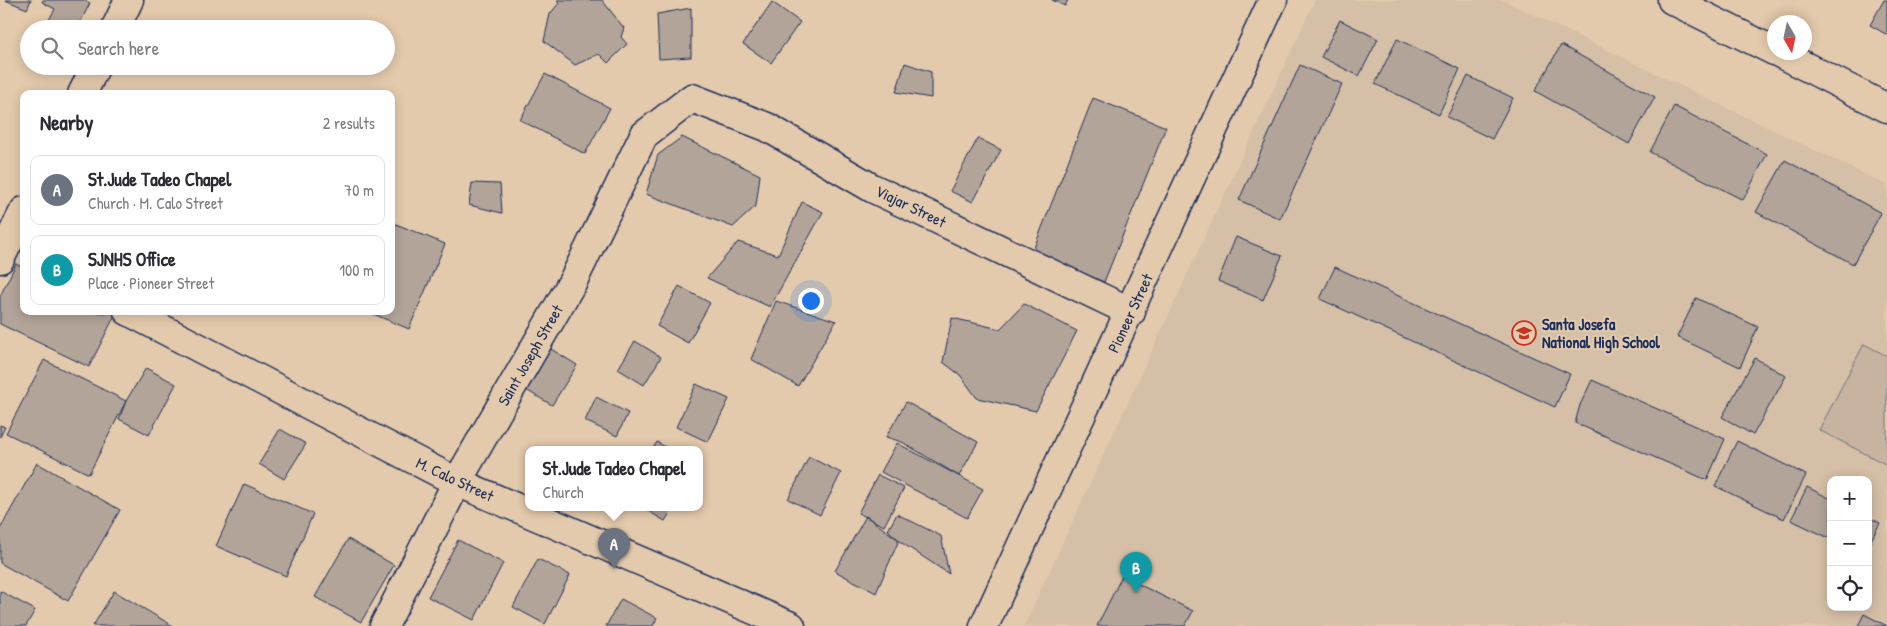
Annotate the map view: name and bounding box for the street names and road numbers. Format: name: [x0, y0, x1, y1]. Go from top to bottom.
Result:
street label: Viajar Street: [872, 179, 950, 233]
street label: Pioneer Street: [1102, 269, 1158, 356]
street label: Saint Joseph Street: [492, 300, 568, 409]
street label: M. Calo Street: [413, 451, 498, 507]

